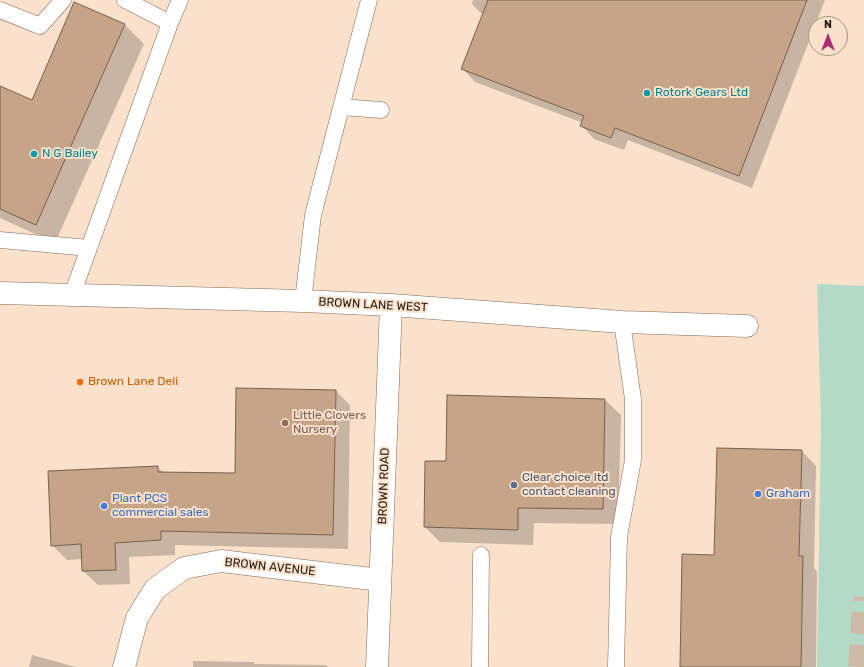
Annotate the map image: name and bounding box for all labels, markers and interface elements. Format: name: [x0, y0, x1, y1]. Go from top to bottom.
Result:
north arrow: [808, 16, 848, 56]
text: N: [824, 18, 832, 31]
place label: Rotork Gears Ltd: [655, 86, 748, 100]
marker: Rotork Gears Ltd: [642, 88, 652, 98]
place label: N G Bailey: [42, 147, 98, 161]
marker: N G Bailey: [29, 149, 39, 159]
street label: BROWN LANE WEST: [318, 295, 428, 315]
place label: Brown Lane Deli: [88, 375, 178, 389]
marker: Brown Lane Deli: [75, 377, 85, 387]
place label: Little Clovers Nursery: [293, 409, 366, 437]
marker: Little Clovers Nursery: [280, 418, 290, 428]
street label: BROWN ROAD: [375, 447, 393, 525]
place label: Clear choice ltd contact cleaning: [522, 471, 616, 499]
marker: Clear choice ltd contact cleaning: [509, 480, 519, 490]
place label: Graham: [766, 487, 810, 501]
marker: Graham: [753, 489, 763, 499]
place label: Plant PCS commercial sales: [112, 492, 209, 520]
marker: Plant PCS commercial sales: [99, 501, 109, 511]
street label: BROWN AVENUE: [224, 555, 316, 579]

